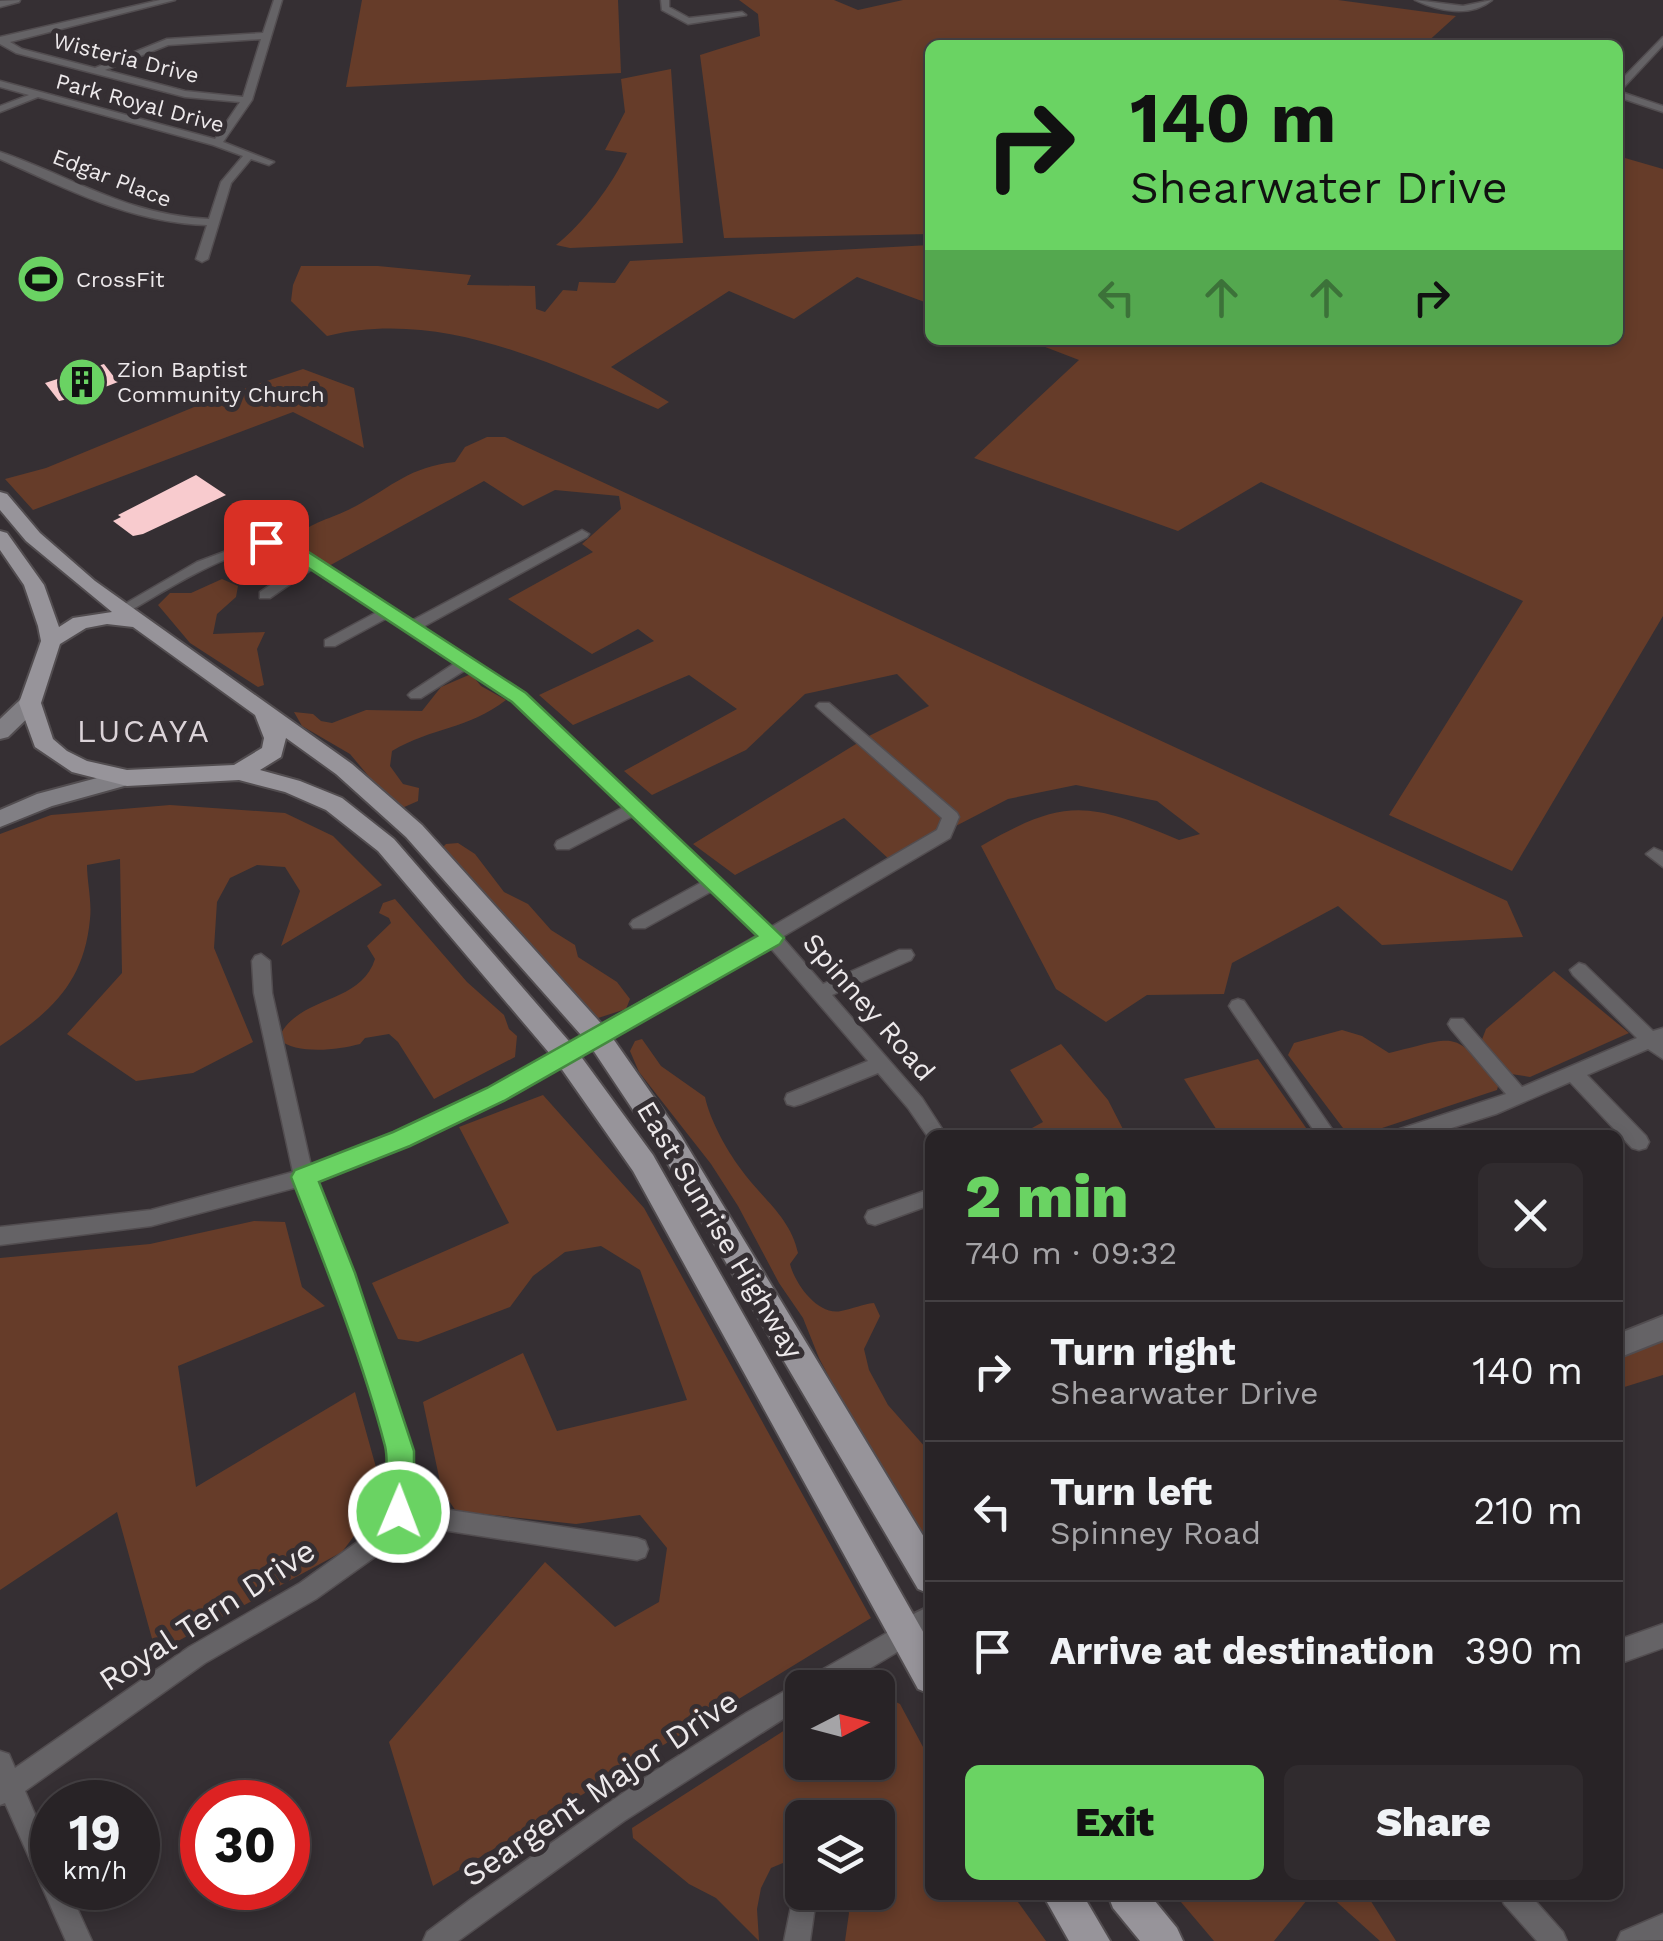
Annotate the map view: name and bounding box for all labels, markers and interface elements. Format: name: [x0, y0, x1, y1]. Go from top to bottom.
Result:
street label: Wisteria Drive: [50, 28, 202, 88]
street label: Park Royal Drive: [53, 69, 227, 137]
text: 140 m: [1130, 77, 1336, 159]
icon: right: [965, 80, 1095, 210]
street label: Edgar Place: [49, 144, 175, 212]
text: Shearwater Drive: [1130, 161, 1508, 214]
sports icon: CrossFit: [15, 253, 67, 305]
place label: CrossFit: [76, 267, 164, 292]
icon: left: [1089, 270, 1144, 325]
icon: ahead: [1194, 270, 1249, 325]
icon: ahead: [1299, 270, 1354, 325]
icon: right: [1404, 270, 1459, 325]
building icon: Zion Baptist Community Church: [56, 356, 108, 408]
place label: Zion Baptist Community Church: [117, 357, 325, 407]
pin: [224, 500, 309, 585]
icon: arrive: [239, 515, 294, 570]
district label: LUCAYA: [77, 712, 211, 750]
street label: Spinney Road: [796, 927, 942, 1087]
street label: East Sunrise Highway: [630, 1095, 810, 1365]
text: 2 min: [965, 1161, 1129, 1232]
button: close: [1478, 1163, 1583, 1268]
text: 740 m · 09:32: [965, 1234, 1177, 1272]
text: Turn right: [1050, 1330, 1236, 1374]
icon: right: [965, 1344, 1020, 1399]
text: 140 m: [1472, 1349, 1583, 1393]
text: Shearwater Drive: [1050, 1374, 1319, 1412]
position arrow: [347, 1460, 451, 1564]
text: Turn left: [1050, 1470, 1212, 1514]
icon: left: [965, 1484, 1020, 1539]
text: 210 m: [1473, 1489, 1583, 1533]
text: Spinney Road: [1050, 1514, 1261, 1552]
street label: Royal Tern Drive: [92, 1531, 322, 1699]
icon: arrive: [965, 1624, 1020, 1679]
text: Arrive at destination: [1050, 1629, 1435, 1673]
text: 390 m: [1465, 1629, 1583, 1673]
north arrow: [785, 1670, 895, 1780]
map controls: [785, 1670, 895, 1910]
street label: Seargent Major Drive: [455, 1682, 745, 1894]
button: Exit: [965, 1765, 1264, 1880]
button: Share: [1284, 1765, 1583, 1880]
speed limit sign: 30: [180, 1780, 310, 1910]
button: layers: [785, 1800, 895, 1910]
text: 19: [69, 1803, 121, 1862]
text: km/h: [63, 1856, 127, 1885]

